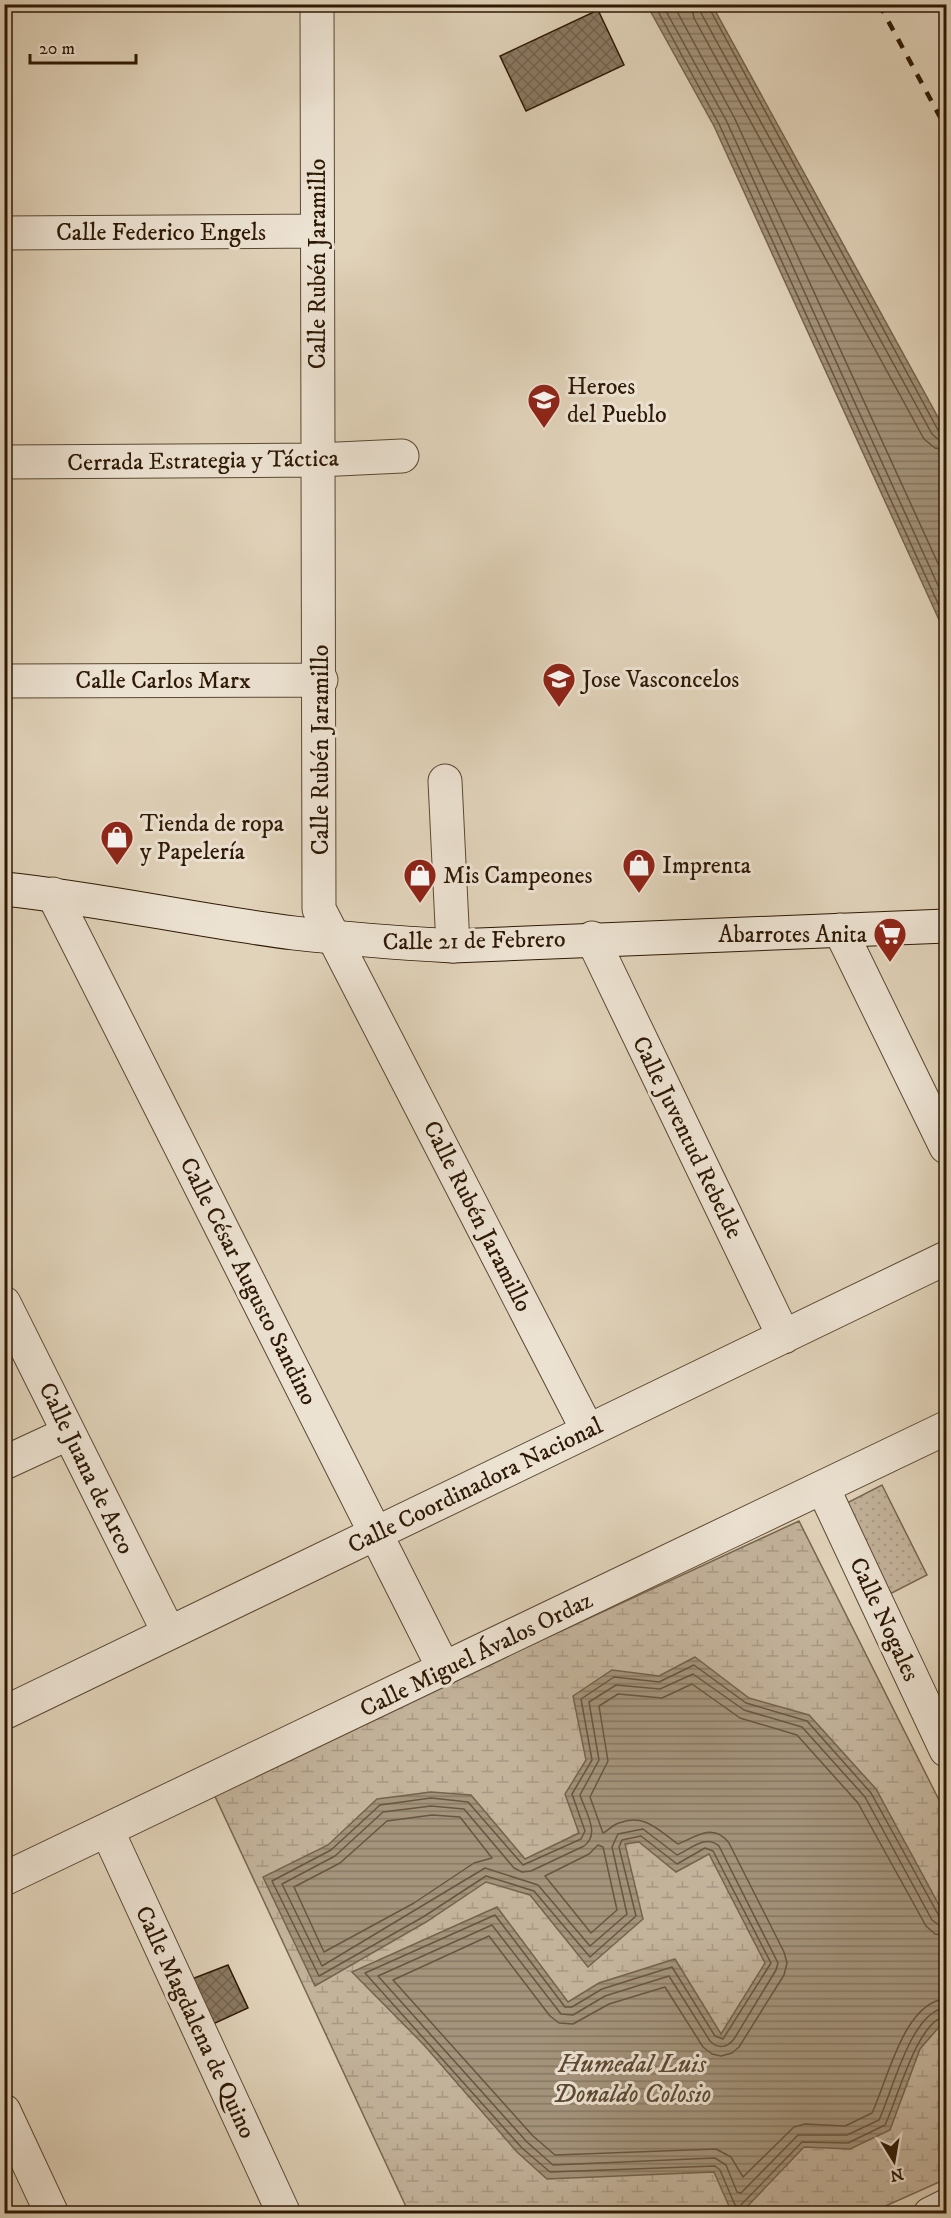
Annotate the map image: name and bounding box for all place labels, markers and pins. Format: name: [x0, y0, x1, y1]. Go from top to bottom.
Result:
place label: Heroes del Pueblo: [567, 372, 667, 430]
school or university icon: Heroes del Pueblo: [526, 382, 562, 429]
school or university icon: Jose Vasconcelos: [541, 661, 577, 708]
place label: Jose Vasconcelos: [580, 665, 739, 695]
place label: Tienda de ropa y Papelería: [140, 809, 285, 867]
shop icon: Tienda de ropa y Papelería: [99, 819, 135, 866]
shop icon: Imprenta: [621, 847, 657, 894]
place label: Imprenta: [662, 851, 752, 881]
shop icon: Mis Campeones: [402, 857, 438, 904]
place label: Mis Campeones: [443, 861, 593, 891]
supermarket icon: Abarrotes Anita: [872, 916, 908, 963]
place label: Abarrotes Anita: [718, 920, 868, 950]

